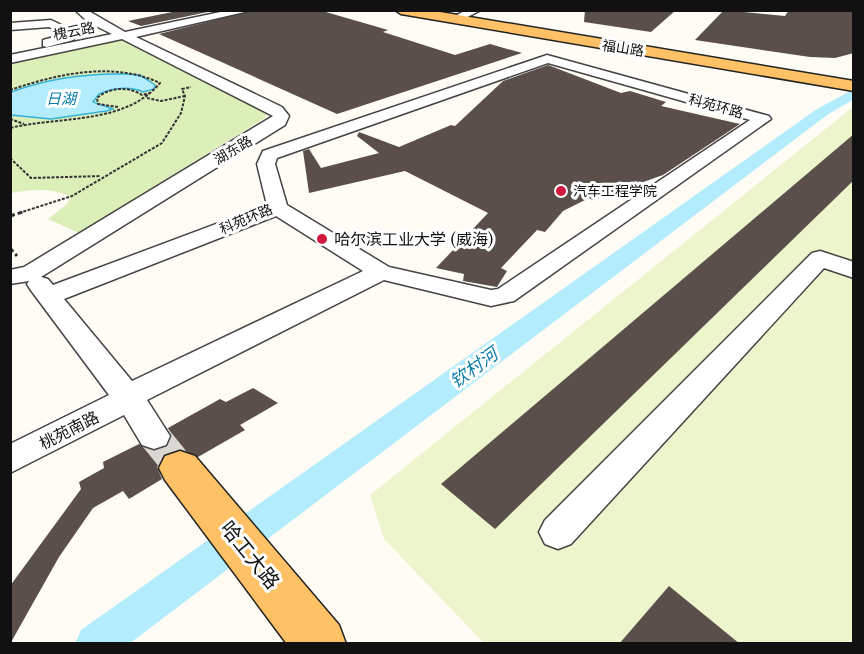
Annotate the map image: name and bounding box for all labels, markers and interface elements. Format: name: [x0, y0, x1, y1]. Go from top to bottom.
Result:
street label: 槐云路: [52, 18, 96, 44]
street label: 福山路: [601, 36, 645, 60]
water label: 日湖: [46, 89, 78, 108]
street label: 科苑环路: [687, 90, 745, 122]
street label: 湖东路: [210, 131, 256, 169]
place label: 汽车工程学院: [573, 182, 657, 200]
marker: 汽车工程学院: [554, 184, 568, 198]
street label: 科苑环路: [217, 200, 275, 238]
place label: 哈尔滨工业大学 (威海): [334, 229, 493, 249]
marker: 哈尔滨工业大学 (威海): [315, 232, 329, 246]
water label: 钦村河: [446, 341, 505, 393]
street label: 桃苑南路: [36, 407, 102, 453]
street label: 哈工大路: [216, 516, 284, 594]

